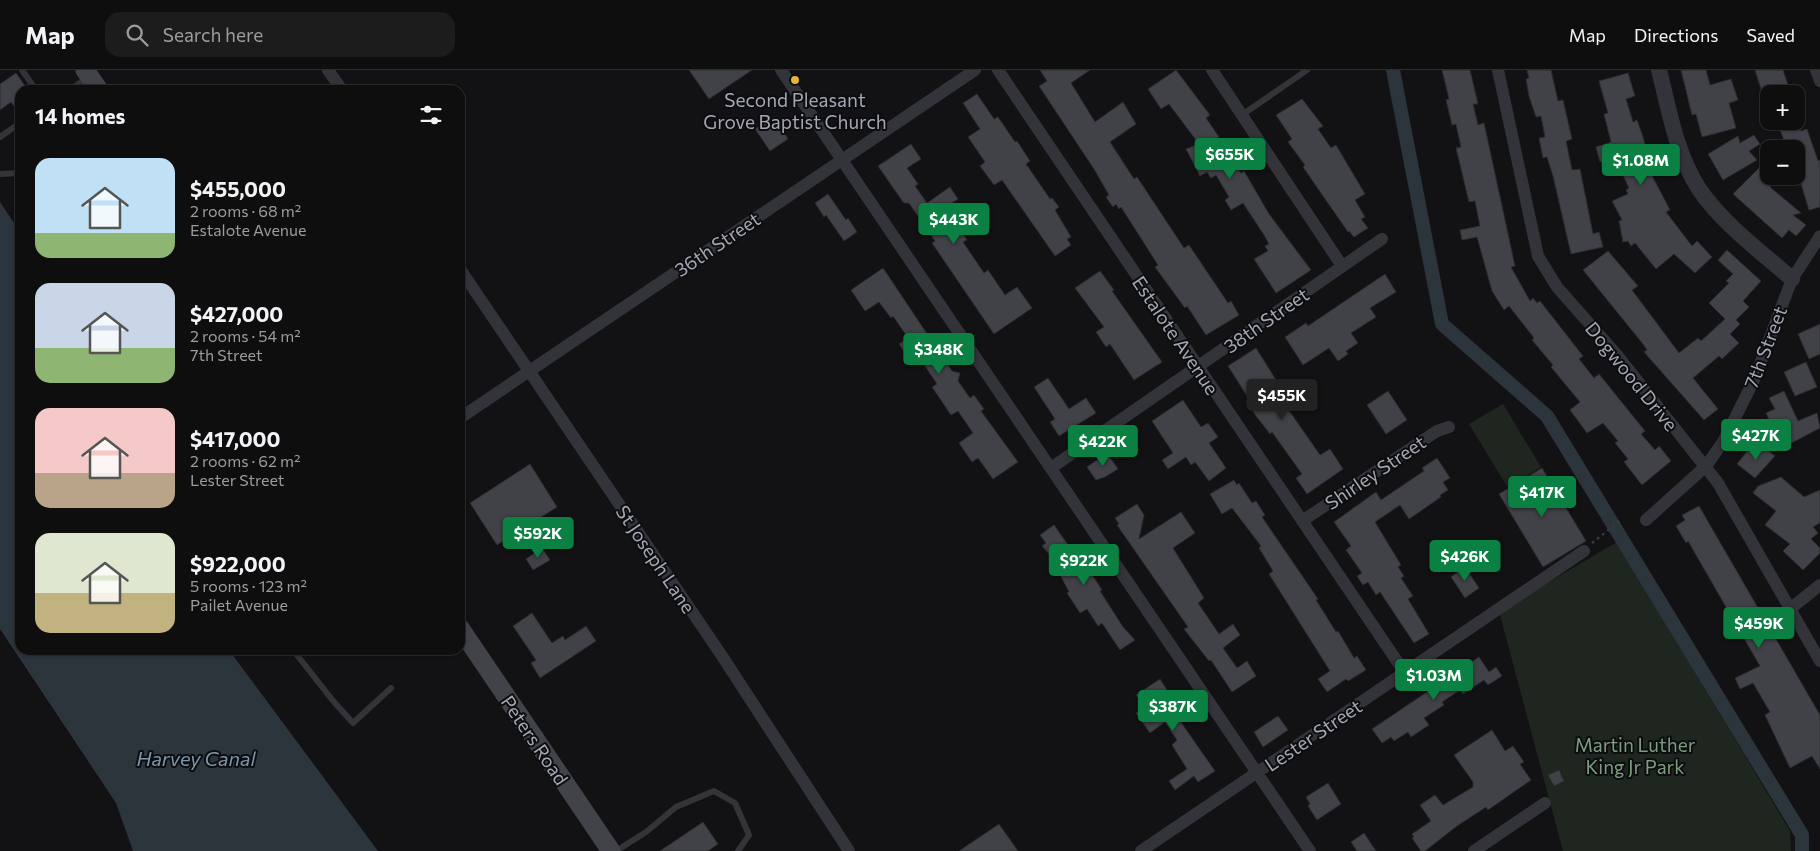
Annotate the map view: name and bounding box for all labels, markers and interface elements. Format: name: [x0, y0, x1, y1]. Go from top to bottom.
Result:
search box: [105, 12, 455, 57]
text: Map: [25, 20, 75, 49]
icon: search: [123, 21, 151, 49]
text: Search here: [163, 23, 263, 46]
text: Map: [1569, 24, 1606, 46]
text: Directions: [1634, 24, 1718, 46]
text: Saved: [1746, 24, 1795, 46]
marker: Second Pleasant Grove Baptist Church: [789, 74, 801, 86]
map controls: [1760, 85, 1805, 185]
button: +: [1760, 85, 1805, 130]
place label: Second Pleasant Grove Baptist Church: [703, 88, 887, 133]
icon: filters: [417, 101, 445, 129]
text: 14 homes: [35, 103, 125, 128]
pin: $655K: [1195, 138, 1265, 180]
button: −: [1760, 140, 1805, 185]
text: $655K: [1206, 144, 1254, 163]
pin: $1.08M: [1600, 144, 1682, 186]
text: $1.08M: [1613, 150, 1669, 169]
text: $455,000: [190, 176, 286, 201]
icon: home: [75, 178, 135, 238]
text: 2 rooms · 68 m²: [190, 201, 301, 220]
pin: $443K: [919, 202, 989, 245]
street label: 36th Street: [670, 207, 764, 281]
text: $443K: [929, 209, 979, 228]
text: Estalote Avenue: [190, 220, 306, 239]
street label: Estalote Avenue: [1128, 271, 1224, 399]
street label: 38th Street: [1219, 282, 1313, 358]
text: $427,000: [190, 301, 283, 326]
icon: home: [75, 303, 135, 363]
street label: 7th Street: [1739, 303, 1791, 391]
street label: Dogwood Drive: [1581, 317, 1683, 435]
text: 2 rooms · 54 m²: [190, 326, 301, 345]
pin: $348K: [904, 332, 974, 375]
text: $348K: [914, 339, 964, 358]
text: 7th Street: [190, 345, 262, 364]
pin: $455K: [1247, 378, 1317, 421]
text: $455K: [1258, 385, 1306, 404]
pin: $427K: [1721, 418, 1791, 461]
pin: $422K: [1068, 424, 1138, 467]
text: $427K: [1732, 425, 1780, 444]
text: $417,000: [190, 426, 281, 451]
icon: home: [75, 428, 135, 488]
street label: Shirley Street: [1320, 430, 1430, 514]
text: $422K: [1079, 431, 1127, 450]
text: 2 rooms · 62 m²: [190, 451, 300, 470]
text: Lester Street: [190, 470, 284, 489]
pin: $417K: [1507, 476, 1577, 518]
text: $417K: [1519, 482, 1565, 501]
street label: St Joseph Lane: [611, 501, 701, 617]
pin: $592K: [503, 516, 573, 559]
text: $592K: [514, 523, 562, 542]
pin: $426K: [1430, 540, 1500, 582]
pin: $922K: [1049, 544, 1119, 586]
text: $426K: [1441, 546, 1489, 565]
text: $922K: [1060, 550, 1108, 569]
text: $922,000: [190, 551, 286, 576]
icon: home: [75, 553, 135, 613]
text: 5 rooms · 123 m²: [190, 576, 307, 595]
text: Pailet Avenue: [190, 595, 288, 614]
pin: $459K: [1724, 606, 1794, 649]
text: $459K: [1734, 613, 1784, 632]
pin: $1.03M: [1393, 658, 1475, 701]
text: $1.03M: [1406, 665, 1462, 684]
pin: $387K: [1138, 690, 1208, 732]
street label: Peters Road: [497, 691, 573, 789]
street label: Lester Street: [1260, 694, 1366, 776]
text: $387K: [1149, 696, 1197, 715]
park label: Martin Luther King Jr Park: [1575, 733, 1696, 778]
water label: Harvey Canal: [136, 746, 256, 770]

